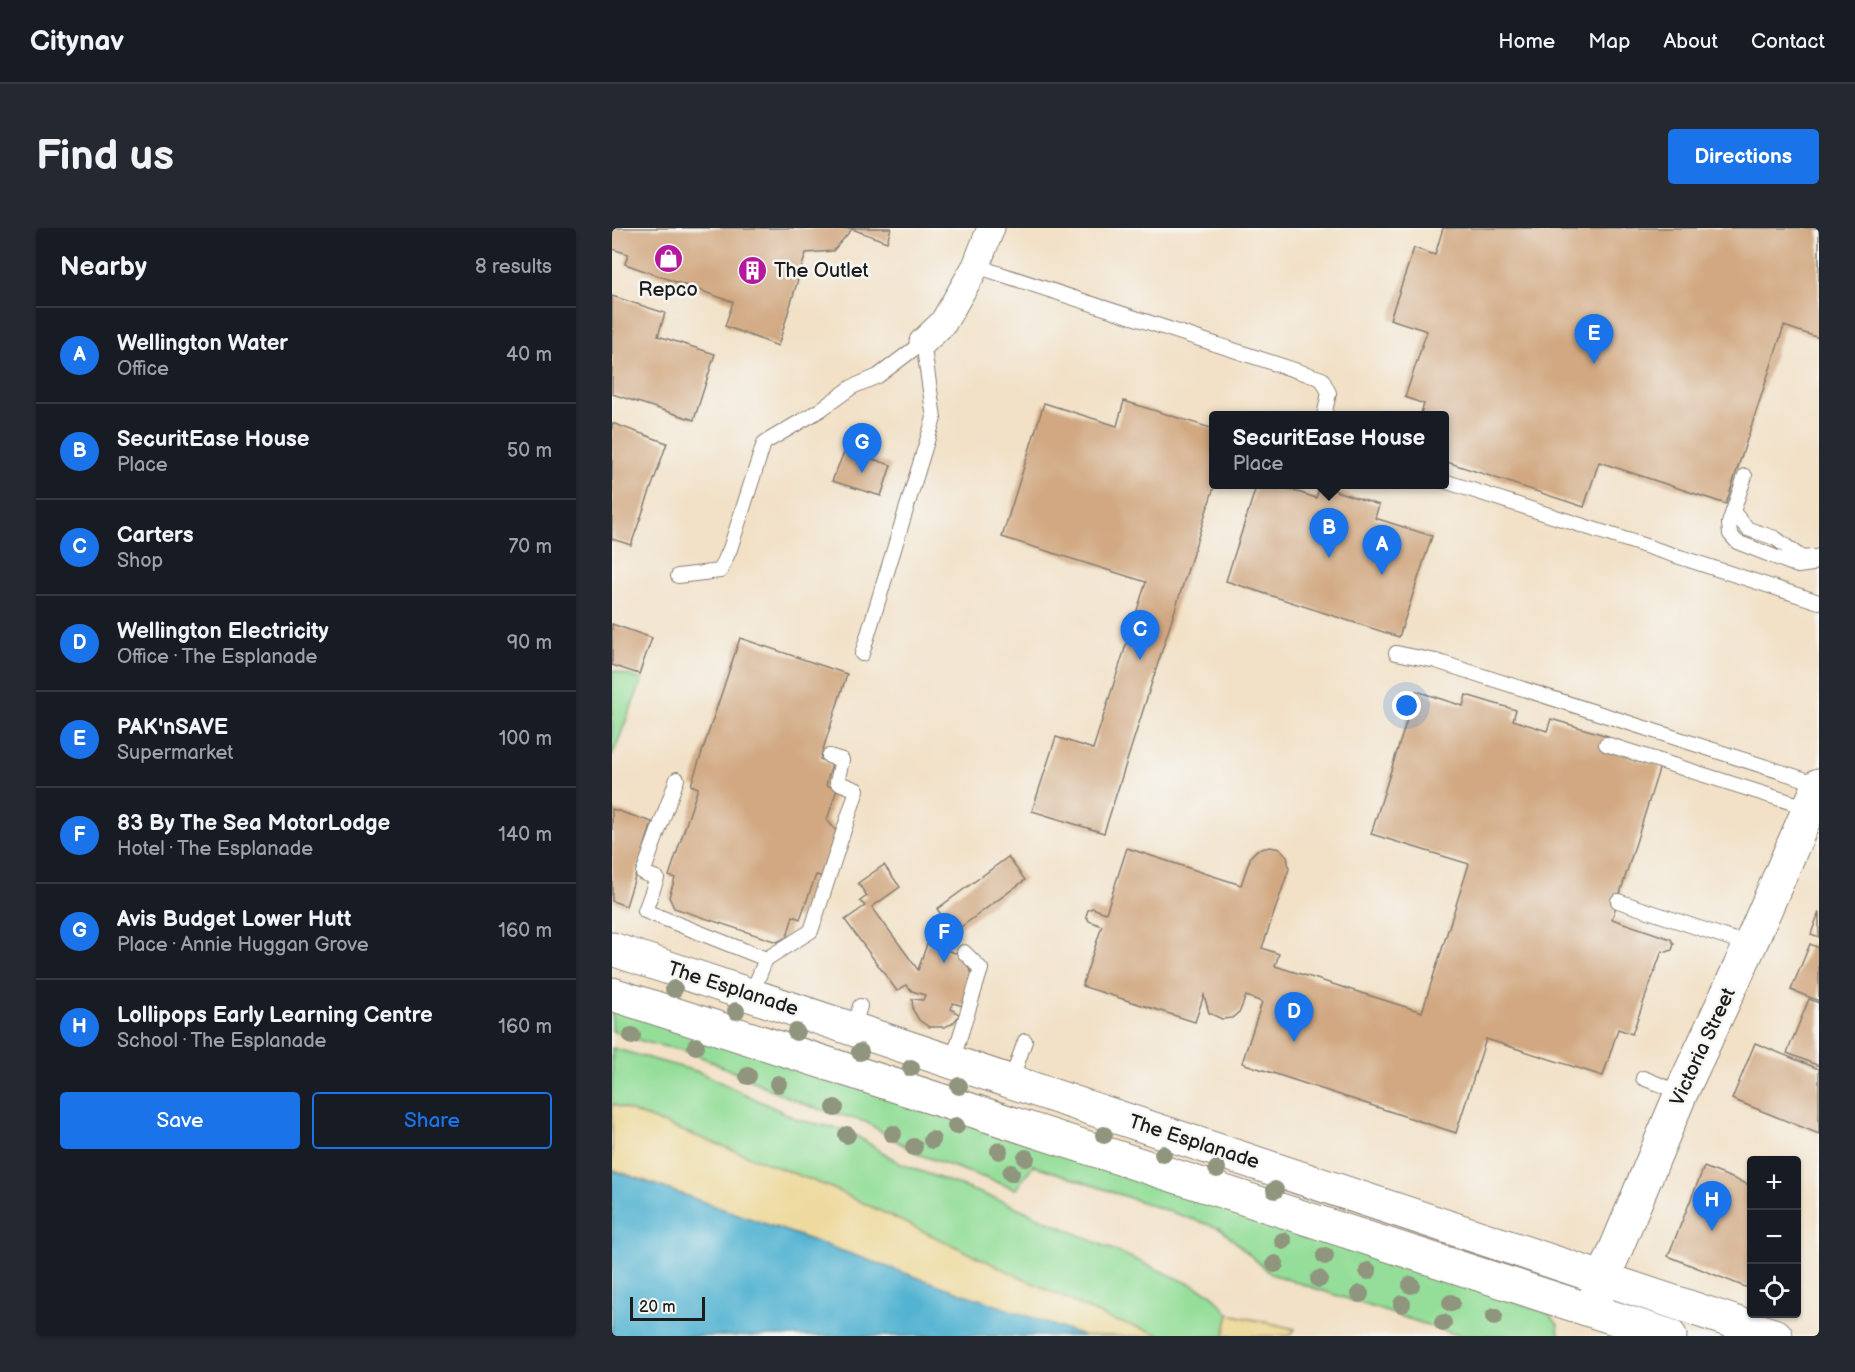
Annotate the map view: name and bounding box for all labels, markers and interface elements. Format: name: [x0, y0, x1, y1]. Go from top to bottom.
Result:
text: Citynav: [30, 25, 124, 58]
text: Home: [1498, 29, 1555, 54]
text: Map: [1588, 29, 1630, 54]
text: About: [1663, 29, 1718, 54]
text: Contact: [1751, 29, 1825, 54]
button: Directions: [1668, 129, 1819, 184]
text: Find us: [36, 131, 174, 182]
shop icon: Repco: [652, 243, 684, 275]
text: Nearby: [60, 252, 147, 283]
text: 8 results: [475, 255, 552, 279]
building icon: The Outlet: [737, 255, 769, 287]
place label: The Outlet: [774, 259, 869, 283]
place label: Repco: [638, 278, 698, 302]
pin: E: [1574, 314, 1614, 364]
text: Wellington Water: [117, 330, 288, 357]
text: A: [73, 343, 86, 367]
text: 40 m: [506, 343, 552, 367]
text: Office: [117, 357, 169, 381]
popup: [1209, 411, 1449, 489]
pin: G: [842, 424, 882, 473]
text: SecuritEase House: [1233, 425, 1425, 452]
text: SecuritEase House: [117, 426, 309, 453]
text: B: [72, 439, 87, 463]
text: 50 m: [507, 439, 552, 463]
text: Place: [1233, 452, 1283, 476]
text: Place: [117, 453, 168, 477]
pin: B: [1310, 508, 1348, 558]
text: Carters: [117, 522, 194, 549]
pin: A: [1362, 526, 1402, 575]
text: C: [72, 535, 87, 559]
text: 70 m: [508, 535, 552, 559]
text: Shop: [117, 549, 163, 573]
pin: C: [1120, 610, 1160, 660]
text: Wellington Electricity: [117, 618, 329, 645]
text: D: [73, 631, 86, 655]
text: 90 m: [507, 631, 552, 655]
text: Office · The Esplanade: [117, 645, 317, 669]
your location: [1392, 691, 1421, 720]
text: PAK'nSAVE: [117, 714, 228, 741]
text: E: [73, 727, 86, 751]
text: 100 m: [499, 727, 552, 751]
text: Supermarket: [117, 741, 233, 765]
text: 83 By The Sea MotorLodge: [117, 810, 390, 837]
text: F: [73, 823, 86, 847]
text: 140 m: [498, 823, 552, 847]
text: Hotel · The Esplanade: [117, 837, 313, 861]
text: Avis Budget Lower Hutt: [117, 906, 351, 933]
pin: F: [924, 914, 964, 963]
text: G: [72, 919, 87, 943]
text: 160 m: [498, 919, 552, 943]
text: Place · Annie Huggan Grove: [117, 933, 369, 957]
street label: The Esplanade: [665, 957, 802, 1021]
street label: Victoria Street: [1665, 984, 1741, 1110]
pin: D: [1274, 992, 1314, 1042]
text: Lollipops Early Learning Centre: [117, 1002, 433, 1029]
text: H: [72, 1015, 87, 1039]
text: 160 m: [498, 1015, 552, 1039]
text: School · The Esplanade: [117, 1029, 326, 1053]
button: Save: [60, 1092, 300, 1149]
button: Share: [312, 1092, 552, 1149]
street label: The Esplanade: [1126, 1110, 1263, 1174]
map controls: [1747, 1156, 1801, 1318]
button: +: [1747, 1156, 1801, 1210]
pin: H: [1692, 1182, 1732, 1231]
button: −: [1747, 1210, 1801, 1264]
button: locate: [1747, 1264, 1801, 1318]
scale bar: [630, 1294, 705, 1322]
text: 20 m: [639, 1298, 675, 1317]

